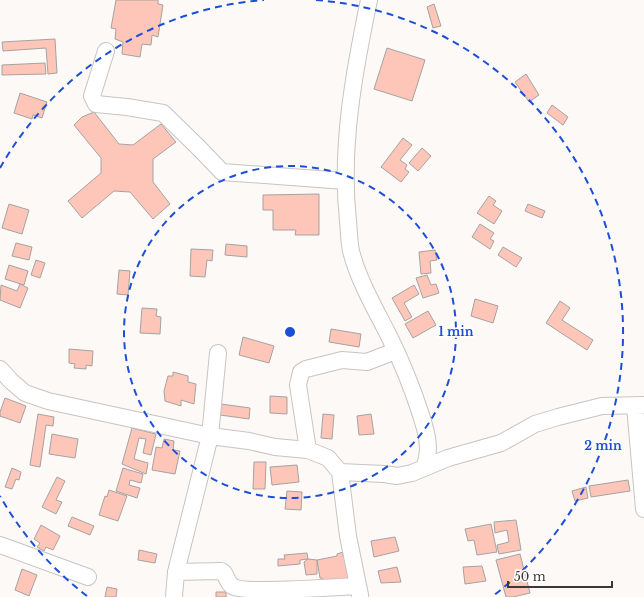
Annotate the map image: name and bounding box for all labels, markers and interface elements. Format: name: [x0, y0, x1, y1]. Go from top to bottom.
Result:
text: 1 min: [439, 324, 474, 339]
centre of rings: [283, 325, 297, 339]
text: 2 min: [584, 438, 622, 453]
scale bar: [508, 563, 612, 589]
text: 50 m: [514, 569, 546, 584]

